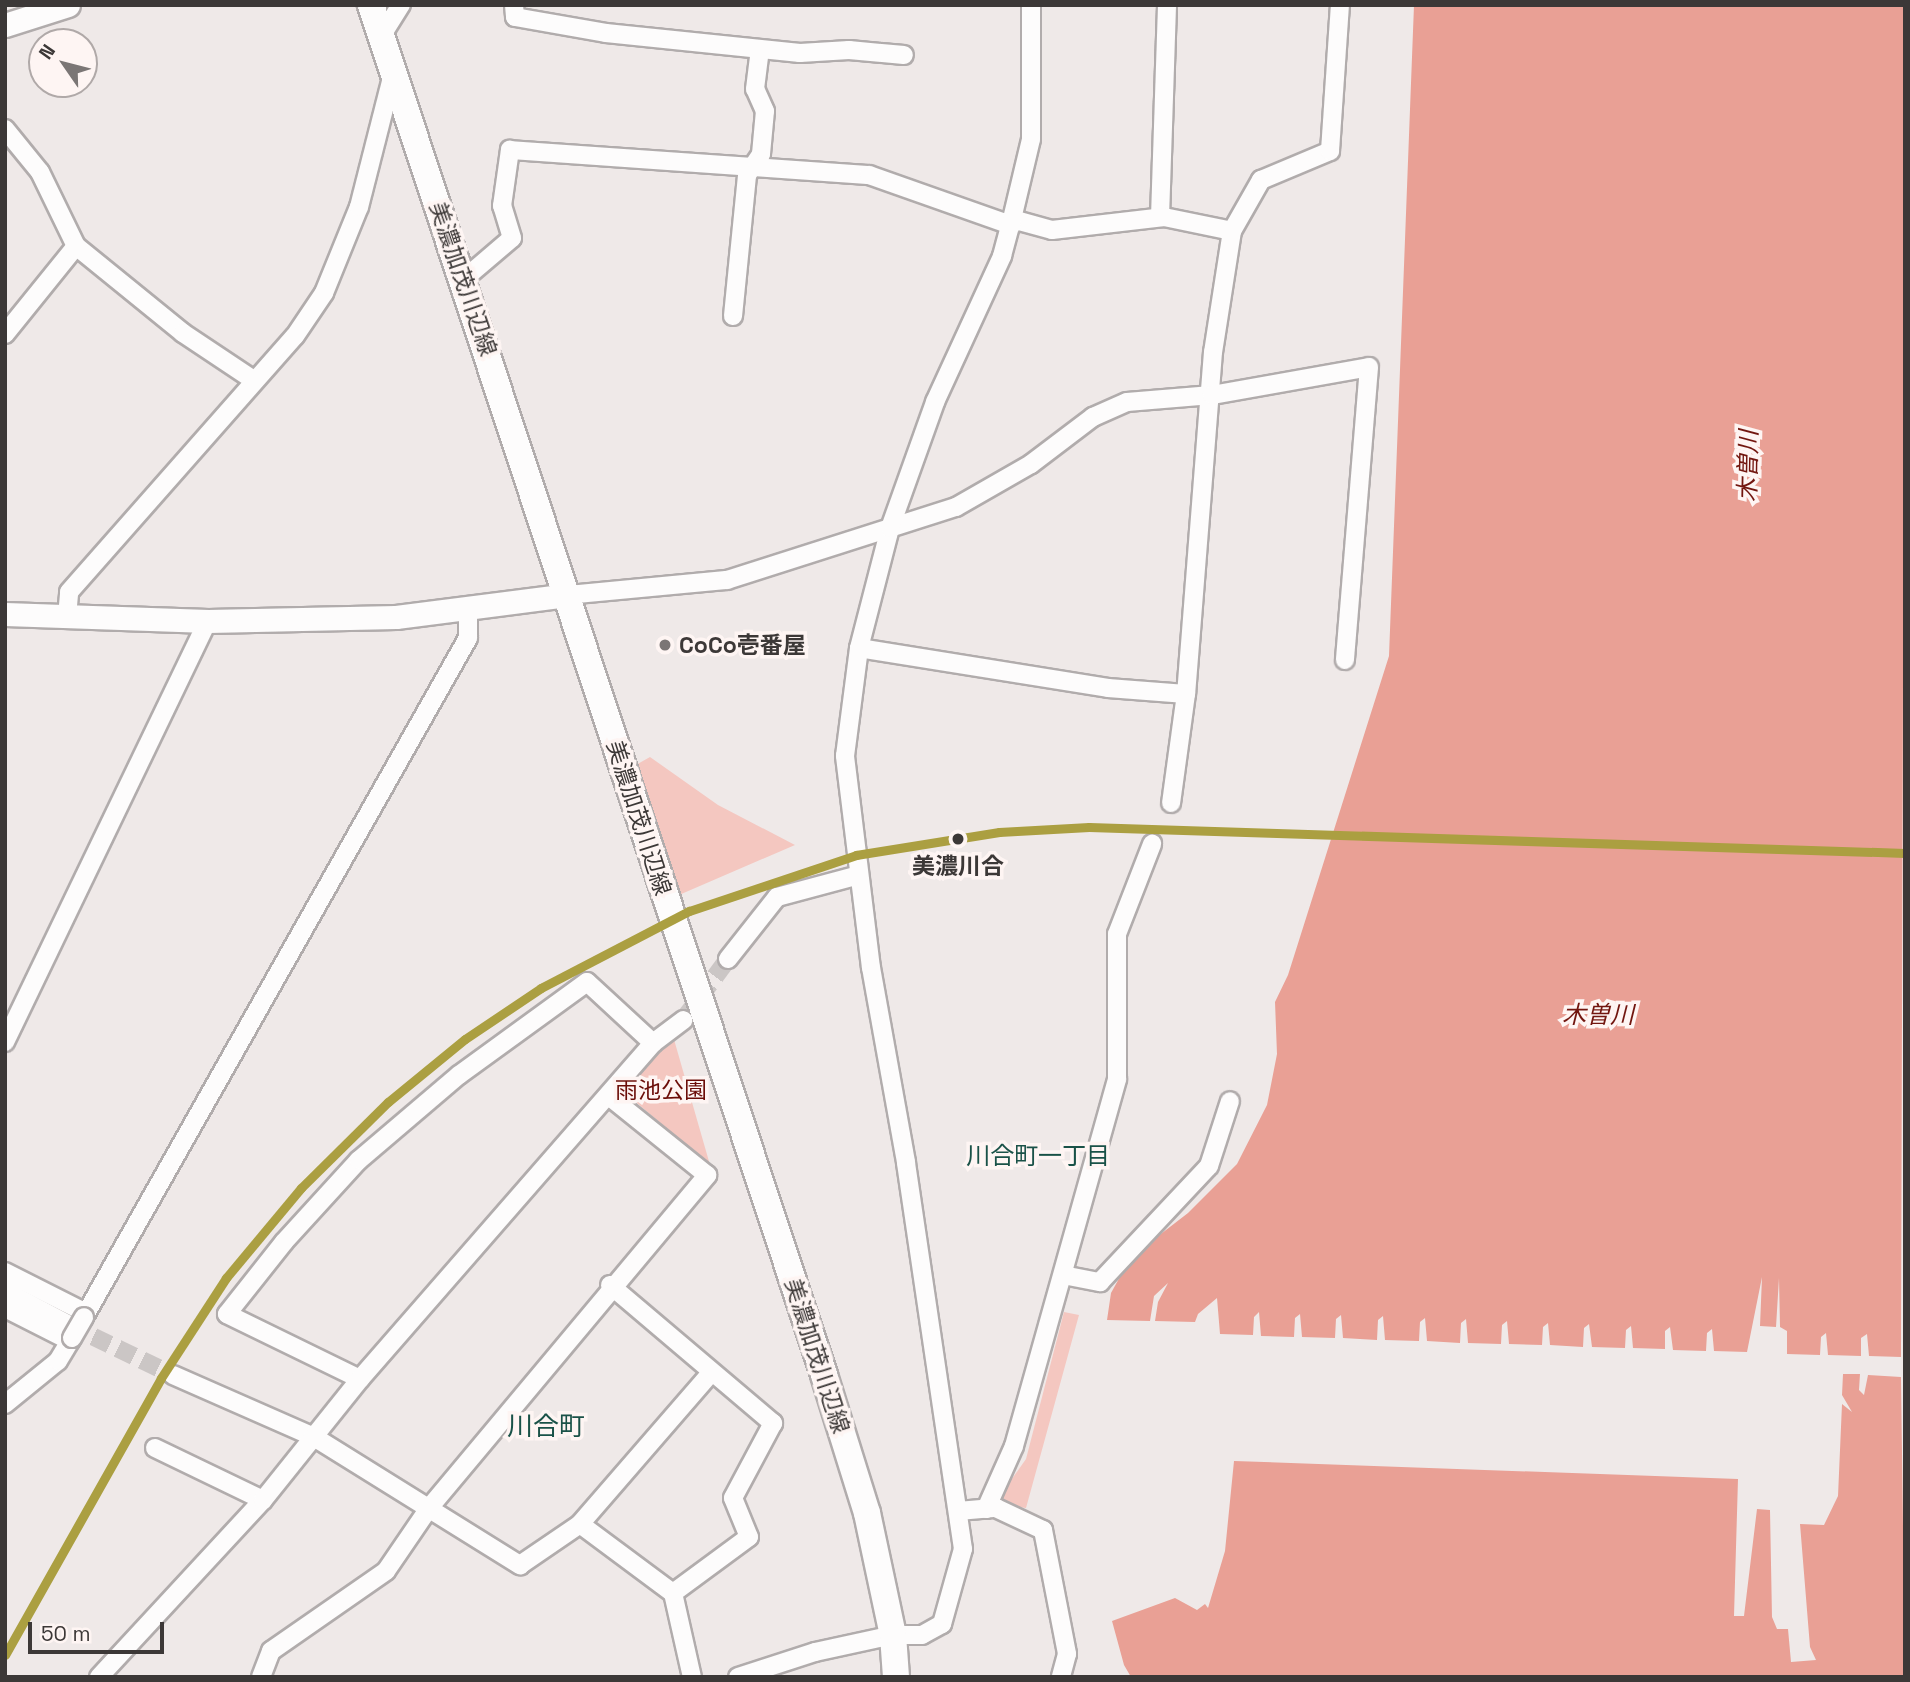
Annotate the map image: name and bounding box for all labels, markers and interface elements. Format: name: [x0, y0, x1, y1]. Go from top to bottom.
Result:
north arrow: [28, 28, 98, 98]
text: N: [33, 39, 61, 64]
street label: 美濃加茂川辺線: [424, 198, 502, 360]
water label: 木曽川: [1733, 430, 1763, 502]
place label: CoCo壱番屋: [679, 631, 806, 659]
marker: CoCo壱番屋: [657, 637, 673, 653]
street label: 美濃加茂川辺線: [601, 737, 677, 899]
marker: 美濃川合: [947, 828, 969, 850]
place label: 美濃川合: [912, 852, 1004, 880]
water label: 木曽川: [1562, 1001, 1634, 1029]
park label: 雨池公園: [615, 1076, 707, 1104]
district label: 川合町一丁目: [966, 1142, 1110, 1170]
street label: 美濃加茂川辺線: [779, 1275, 855, 1437]
district label: 川合町: [507, 1411, 585, 1443]
scale bar: [32, 1608, 168, 1652]
text: 50 m: [41, 1620, 91, 1647]

